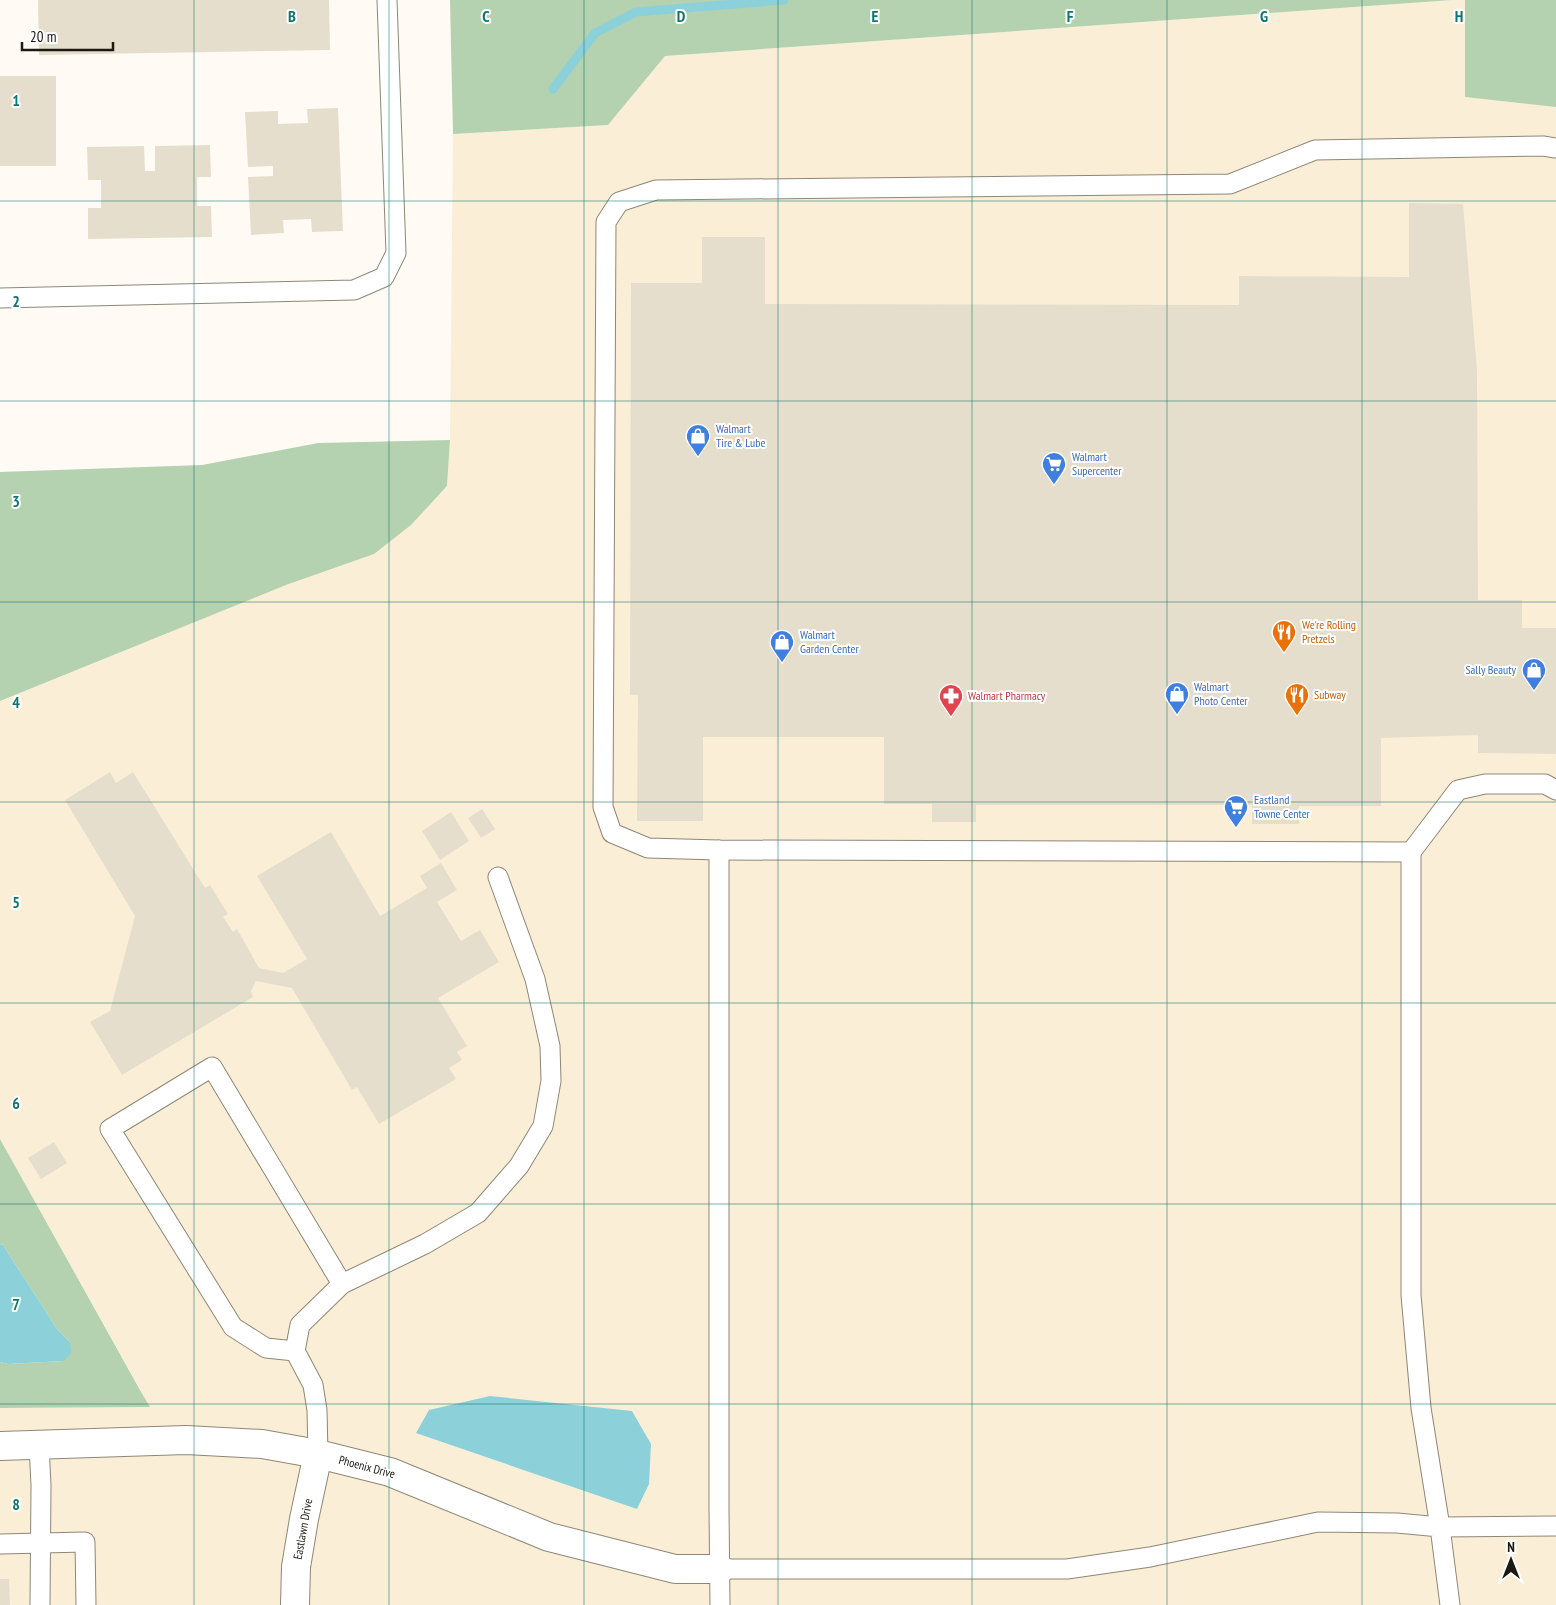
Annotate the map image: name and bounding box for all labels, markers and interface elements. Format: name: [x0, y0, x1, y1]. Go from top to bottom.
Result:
text: B: [288, 6, 296, 26]
text: C: [482, 6, 490, 26]
text: D: [677, 6, 686, 26]
text: E: [872, 6, 879, 26]
text: F: [1067, 6, 1074, 26]
text: G: [1260, 6, 1268, 26]
text: H: [1455, 6, 1463, 26]
scale bar: [22, 20, 114, 52]
text: 20 m: [30, 27, 56, 46]
text: 1: [12, 90, 20, 110]
text: 2: [12, 291, 20, 311]
place label: Walmart Tire & Lube: [716, 421, 765, 450]
shop icon: Walmart Tire & Lube: [685, 423, 711, 457]
place label: Walmart Supercenter: [1072, 449, 1122, 478]
supermarket icon: Walmart Supercenter: [1041, 451, 1067, 485]
text: 3: [12, 491, 20, 511]
place label: We're Rolling Pretzels: [1302, 617, 1356, 646]
restaurant icon: We're Rolling Pretzels: [1271, 619, 1297, 653]
place label: Walmart Garden Center: [800, 627, 860, 656]
shop icon: Walmart Garden Center: [769, 629, 795, 663]
shop icon: Sally Beauty: [1521, 657, 1547, 691]
place label: Sally Beauty: [1465, 662, 1516, 677]
place label: Walmart Photo Center: [1194, 679, 1248, 708]
shop icon: Walmart Photo Center: [1164, 681, 1190, 715]
restaurant icon: Subway: [1284, 682, 1310, 716]
pharmacy icon: Walmart Pharmacy: [938, 683, 964, 717]
place label: Subway: [1314, 687, 1346, 702]
place label: Walmart Pharmacy: [968, 688, 1046, 703]
text: 4: [12, 692, 20, 712]
place label: Eastland Towne Center: [1254, 792, 1311, 821]
supermarket icon: Eastland Towne Center: [1223, 794, 1249, 828]
text: 5: [12, 892, 20, 912]
text: 6: [12, 1093, 20, 1113]
text: 7: [12, 1294, 20, 1314]
street label: Phoenix Drive: [337, 1452, 397, 1481]
text: 8: [12, 1494, 20, 1514]
street label: Eastlawn Drive: [290, 1497, 315, 1561]
north arrow: [1486, 1535, 1536, 1585]
text: N: [1507, 1538, 1515, 1556]

